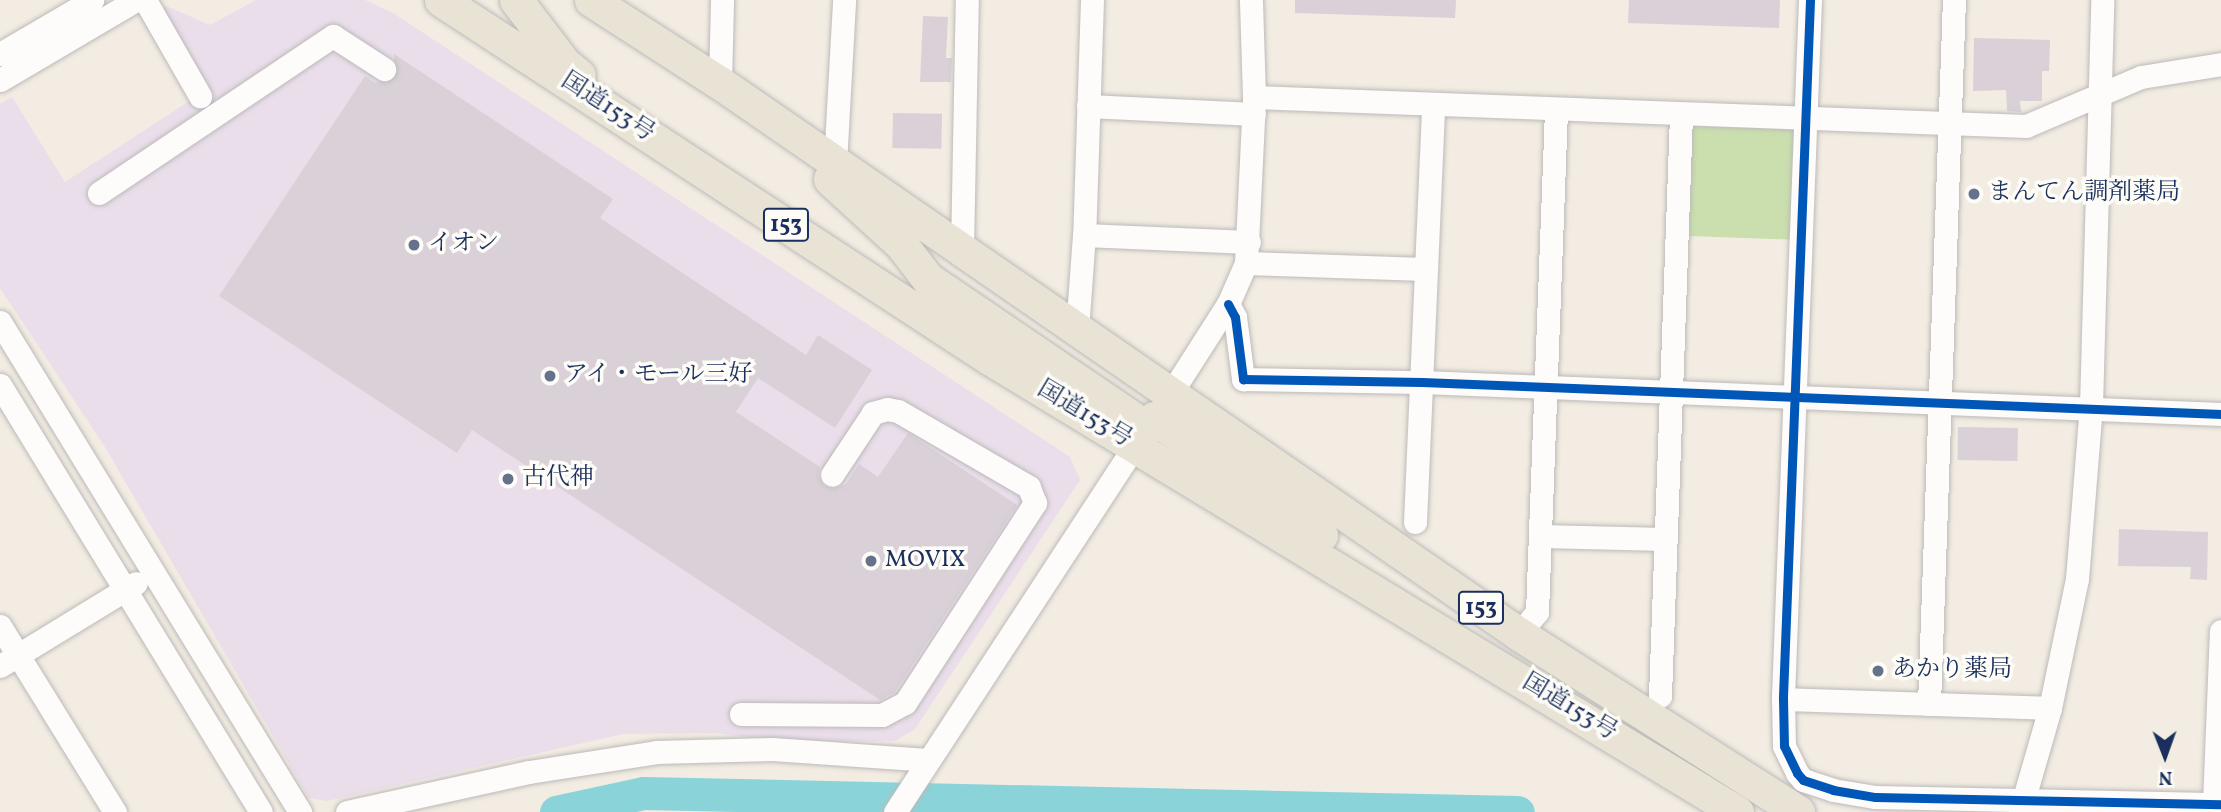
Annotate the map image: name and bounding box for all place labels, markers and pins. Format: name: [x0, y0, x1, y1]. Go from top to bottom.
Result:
place label: まんてん調剤薬局: [1988, 180, 2180, 208]
marker: まんてん調剤薬局: [1966, 186, 1982, 202]
place label: イオン: [428, 231, 500, 259]
marker: イオン: [406, 237, 422, 253]
place label: アイ・モール三好: [564, 362, 755, 390]
marker: アイ・モール三好: [542, 368, 558, 384]
place label: 古代神: [522, 465, 594, 493]
marker: 古代神: [500, 471, 516, 487]
place label: MOVIX: [885, 547, 965, 575]
marker: MOVIX: [863, 553, 879, 569]
place label: あかり薬局: [1892, 657, 2012, 685]
marker: あかり薬局: [1870, 663, 1886, 679]

